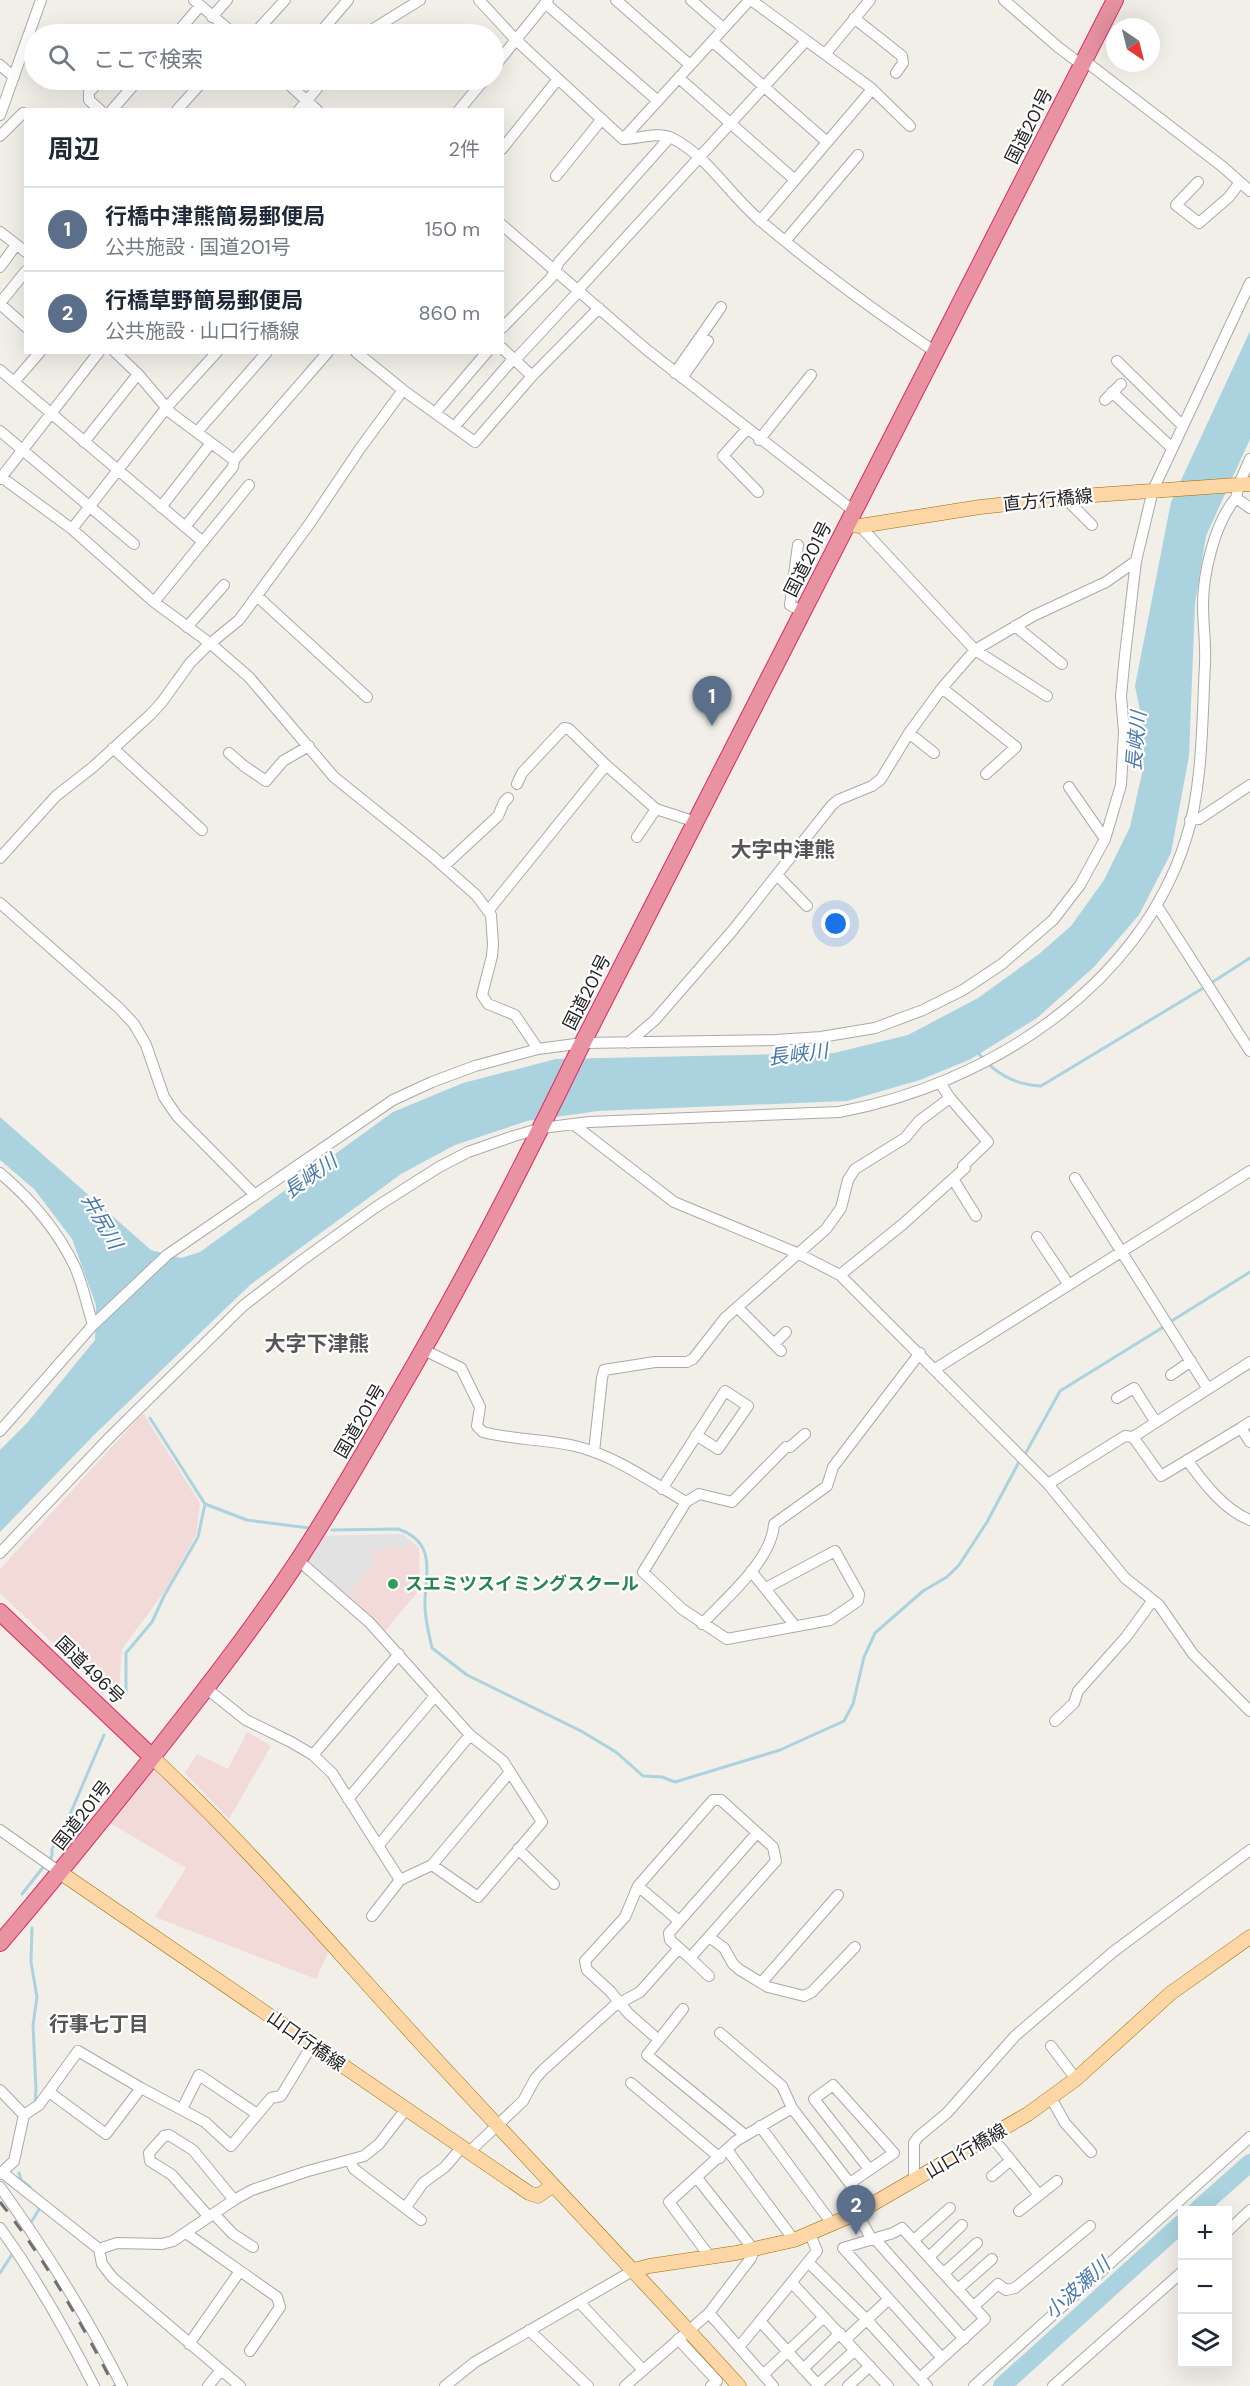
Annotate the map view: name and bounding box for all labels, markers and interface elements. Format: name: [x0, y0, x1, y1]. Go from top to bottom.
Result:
north arrow: [1106, 18, 1160, 72]
search box: [24, 24, 504, 90]
icon: search: [45, 41, 78, 74]
text: ここで検索: [93, 45, 203, 74]
street label: 国道201号: [1000, 84, 1058, 168]
text: 周辺: [48, 132, 100, 166]
text: 2件: [448, 136, 480, 162]
text: 行橋中津熊簡易郵便局: [105, 202, 325, 231]
text: 1: [64, 216, 71, 242]
text: 150 m: [425, 216, 480, 242]
text: 公共施設 · 国道201号: [105, 234, 291, 260]
text: 行橋草野簡易郵便局: [105, 286, 303, 315]
text: 2: [62, 300, 73, 326]
text: 860 m: [418, 300, 480, 326]
text: 公共施設 · 山口行橋線: [105, 318, 300, 344]
street label: 直方行橋線: [1002, 483, 1094, 517]
street label: 国道201号: [779, 517, 837, 601]
pin: 1: [692, 676, 732, 726]
water label: 長峡川: [1120, 708, 1152, 772]
district label: 大字中津熊: [731, 836, 836, 864]
your location: [821, 909, 850, 938]
street label: 国道201号: [558, 950, 616, 1034]
water label: 長峡川: [767, 1037, 831, 1071]
water label: 長峡川: [278, 1147, 344, 1204]
water label: 井尻川: [76, 1189, 129, 1255]
district label: 大字下津熊: [265, 1330, 370, 1358]
street label: 国道201号: [329, 1379, 391, 1463]
place label: スエミツスイミングスクール: [405, 1572, 639, 1596]
marker: スエミツスイミングスクール: [386, 1577, 400, 1591]
street label: 国道496号: [50, 1631, 130, 1709]
street label: 国道201号: [47, 1775, 117, 1855]
street label: 山口行橋線: [262, 2005, 350, 2077]
district label: 行事七丁目: [49, 2011, 149, 2037]
street label: 山口行橋線: [921, 2118, 1011, 2184]
pin: 2: [836, 2186, 876, 2235]
map controls: [1178, 2206, 1232, 2368]
button: +: [1178, 2206, 1232, 2260]
water label: 小波瀬川: [1039, 2250, 1117, 2324]
button: −: [1178, 2260, 1232, 2314]
button: layers: [1178, 2314, 1232, 2368]

